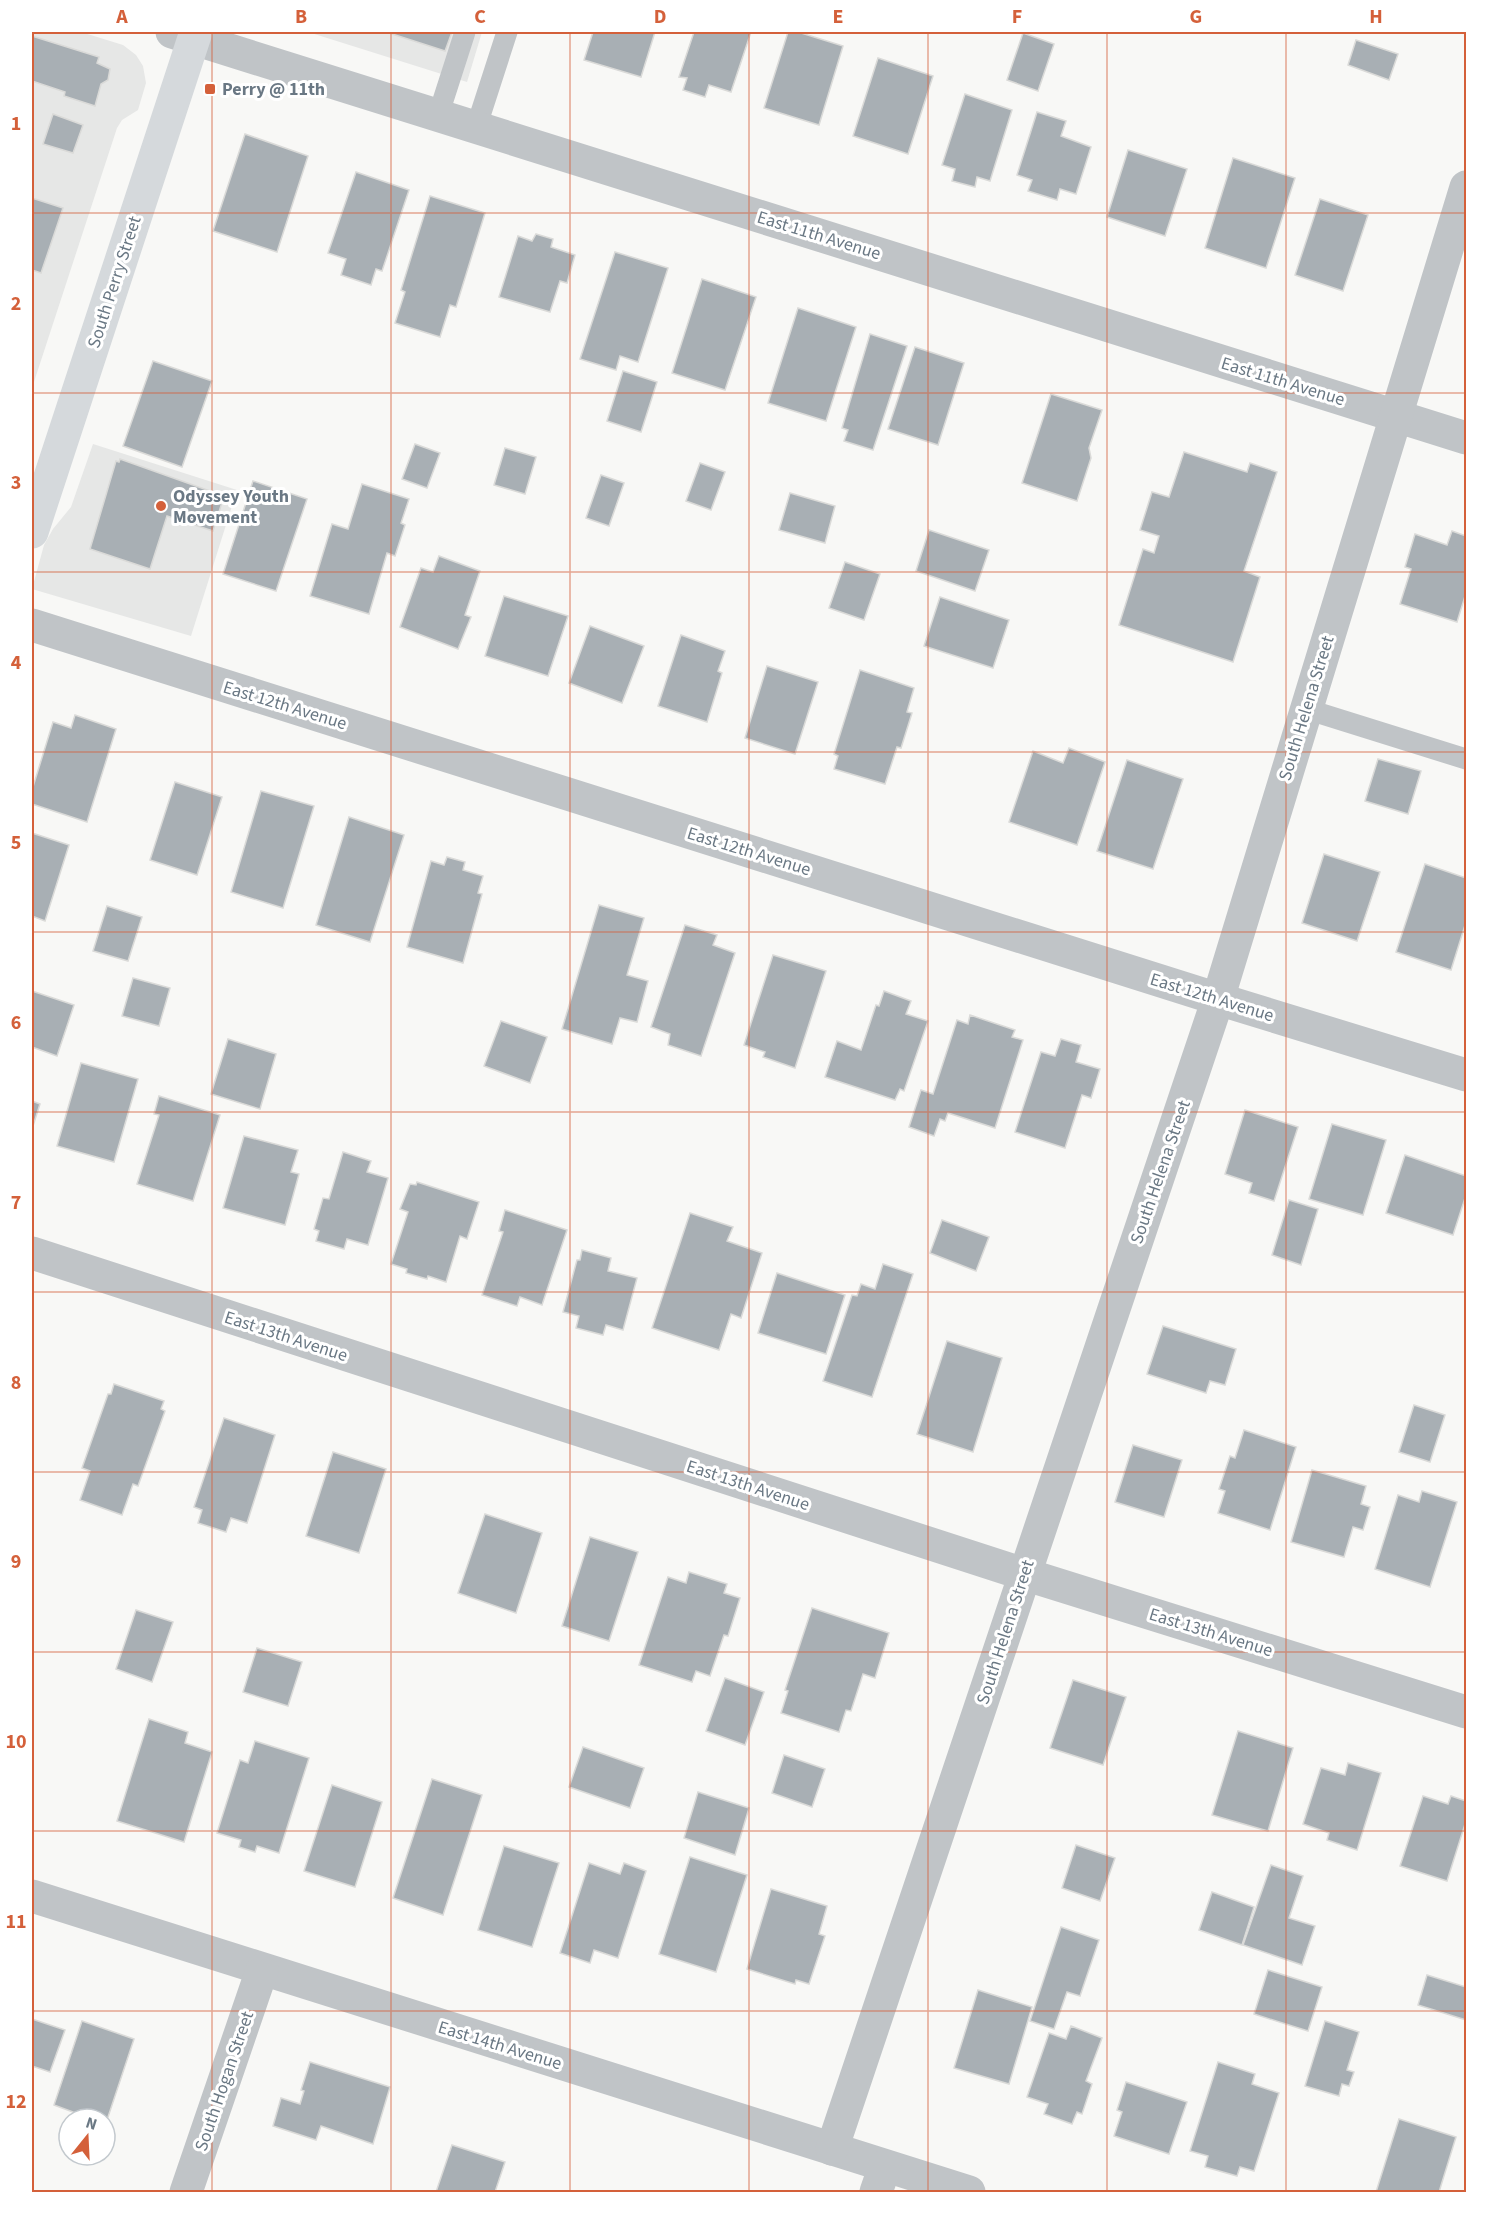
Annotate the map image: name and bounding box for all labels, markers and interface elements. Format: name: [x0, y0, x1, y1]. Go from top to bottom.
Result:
text: A: [115, 3, 128, 31]
text: B: [295, 3, 307, 31]
text: C: [474, 3, 486, 31]
text: D: [654, 3, 666, 31]
text: E: [833, 3, 843, 31]
text: F: [1012, 3, 1022, 31]
text: G: [1190, 3, 1202, 31]
text: H: [1369, 3, 1383, 31]
place label: Perry @ 11th: [222, 77, 325, 102]
marker: Perry @ 11th: [203, 82, 217, 96]
text: 1: [11, 110, 21, 138]
street label: East 11th Avenue: [754, 205, 884, 266]
street label: South Perry Street: [81, 213, 148, 351]
text: 2: [11, 290, 21, 318]
street label: East 11th Avenue: [1218, 351, 1348, 412]
text: 3: [11, 469, 21, 497]
place label: Odyssey Youth Movement: [173, 484, 289, 530]
marker: Odyssey Youth Movement: [154, 499, 168, 513]
street label: South Helena Street: [1273, 633, 1340, 784]
text: 4: [11, 649, 22, 677]
street label: East 12th Avenue: [220, 675, 350, 736]
street label: East 12th Avenue: [684, 821, 814, 882]
text: 5: [11, 829, 21, 857]
street label: East 12th Avenue: [1147, 967, 1277, 1028]
text: 6: [11, 1009, 21, 1037]
street label: South Helena Street: [1124, 1097, 1197, 1247]
text: 7: [11, 1189, 21, 1217]
street label: East 13th Avenue: [221, 1305, 351, 1368]
text: 8: [11, 1369, 21, 1397]
street label: East 13th Avenue: [683, 1454, 813, 1517]
text: 9: [11, 1548, 21, 1576]
street label: South Helena Street: [970, 1557, 1041, 1708]
street label: East 13th Avenue: [1146, 1602, 1276, 1663]
text: 10: [5, 1728, 27, 1756]
text: 11: [5, 1908, 27, 1936]
street label: South Hogan Street: [189, 2008, 260, 2155]
street label: East 14th Avenue: [435, 2015, 565, 2076]
text: 12: [5, 2088, 27, 2116]
north arrow: [57, 2107, 117, 2167]
text: N: [83, 2112, 100, 2136]

